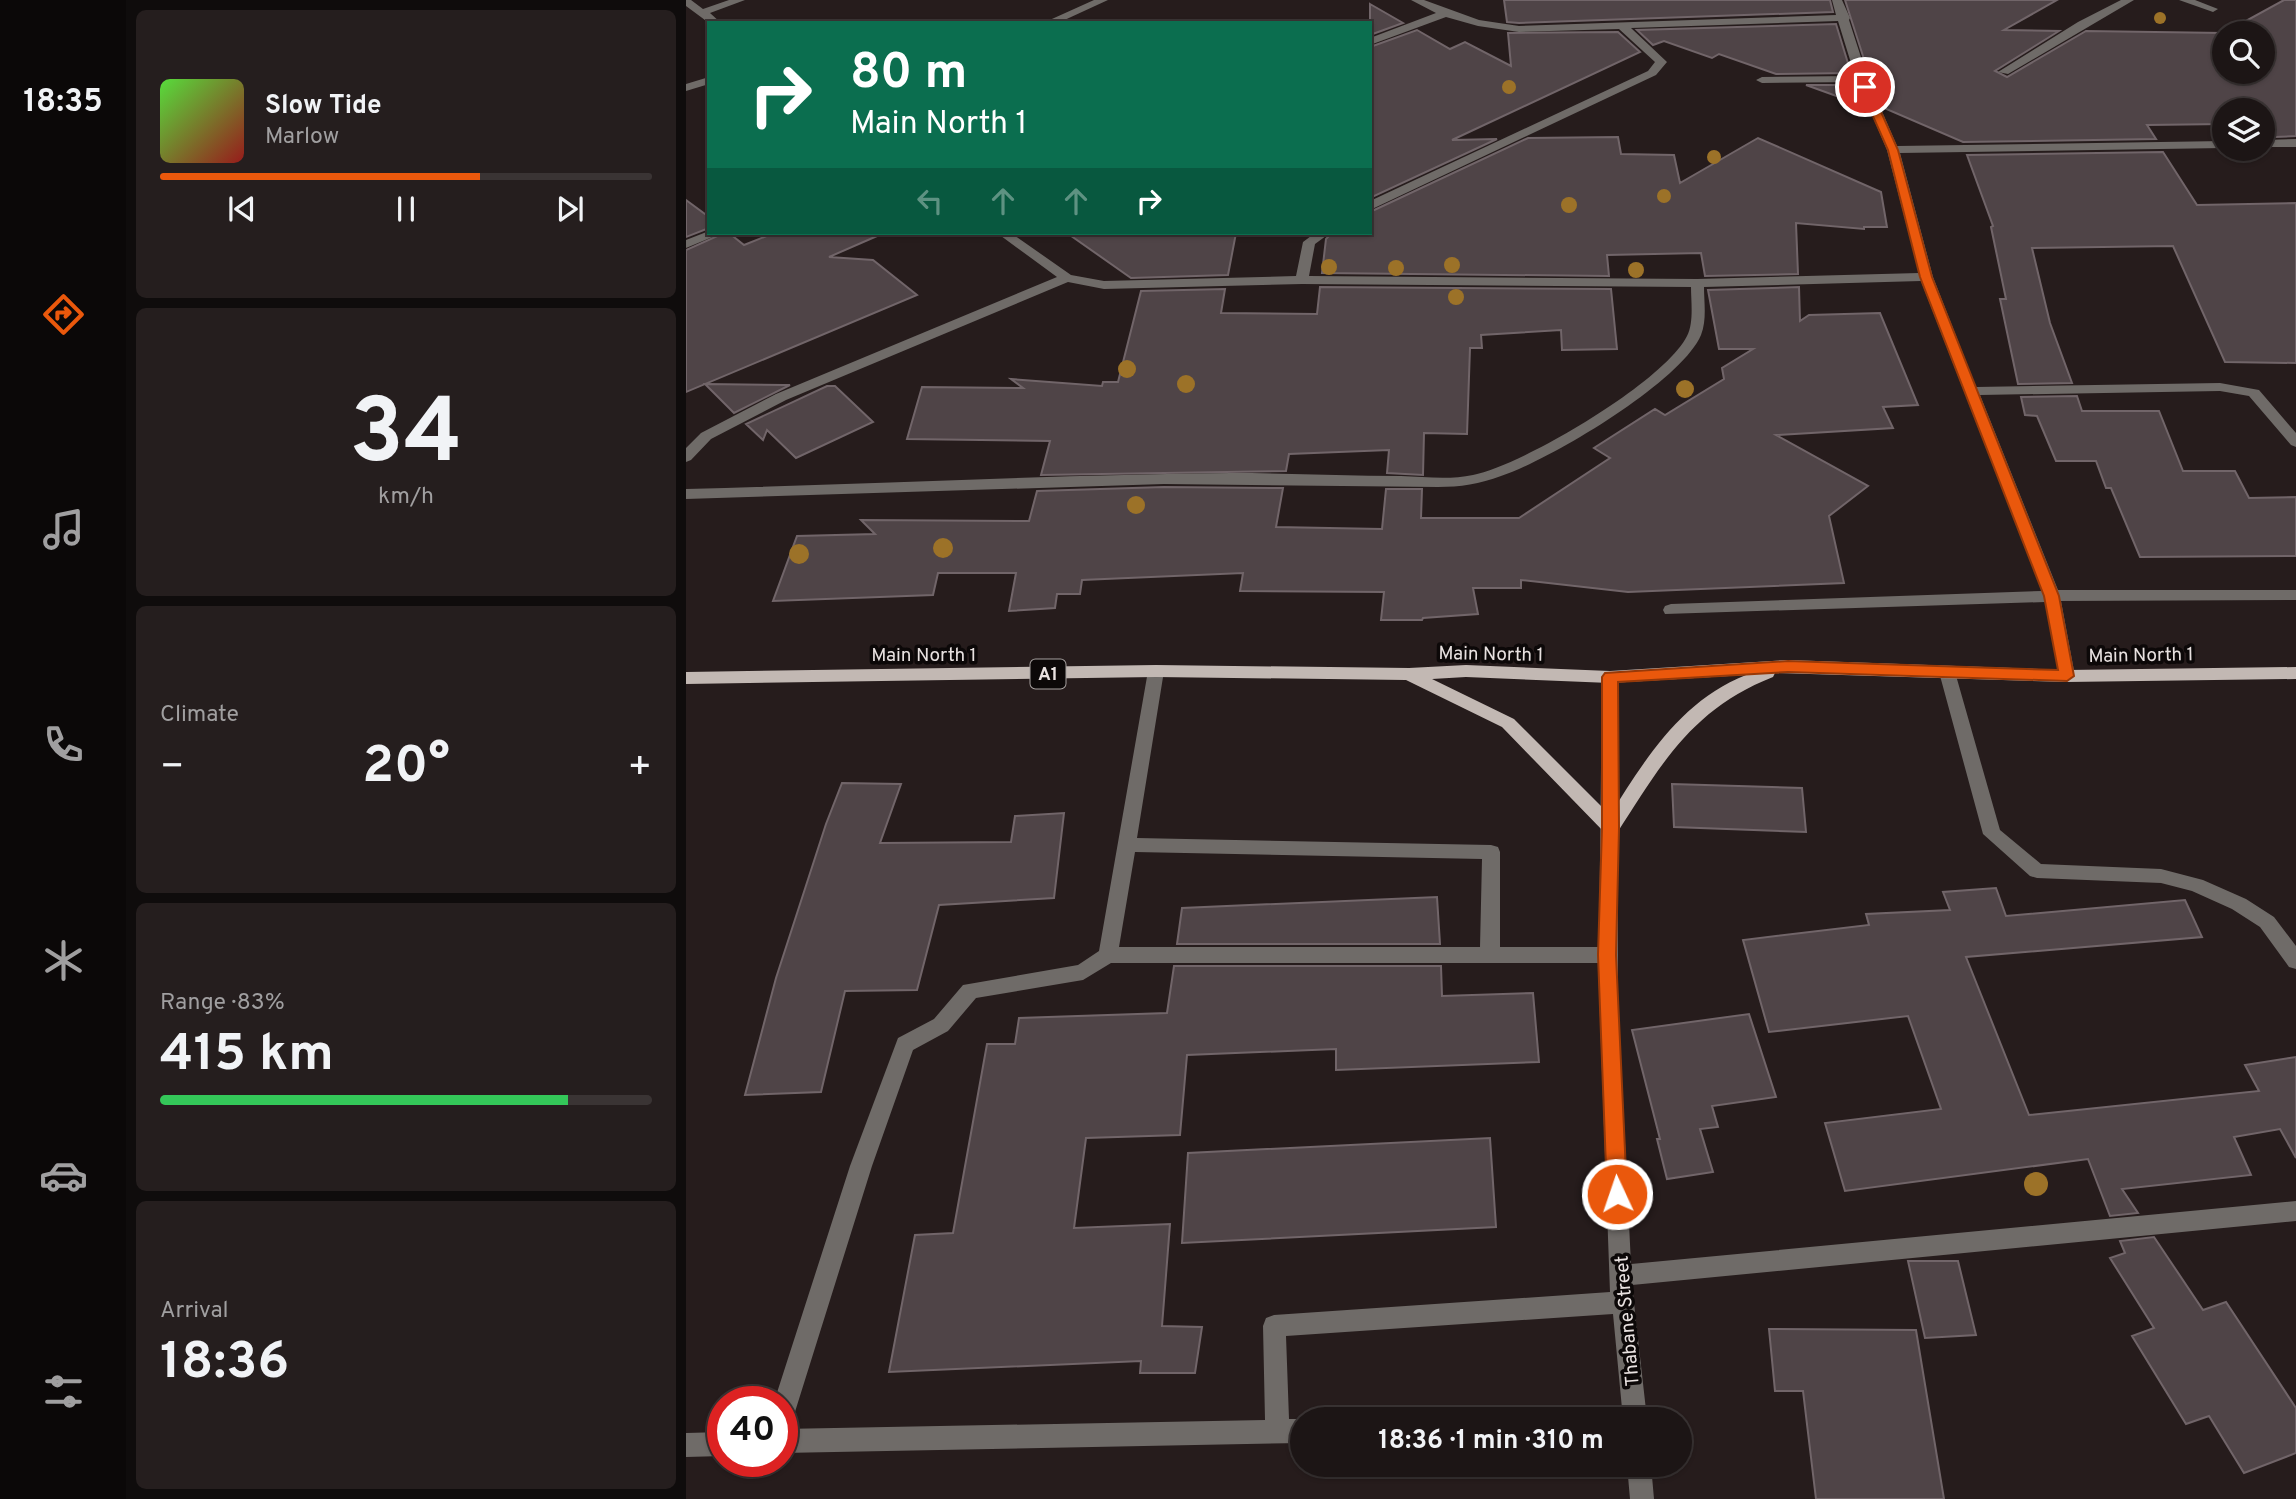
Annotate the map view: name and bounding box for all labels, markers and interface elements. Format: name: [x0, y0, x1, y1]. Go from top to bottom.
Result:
map controls: [2212, 21, 2275, 161]
button: search: [2212, 21, 2275, 84]
text: 80 m: [850, 44, 967, 106]
icon: right: [735, 49, 826, 140]
pin: [1835, 57, 1895, 117]
icon: arrive: [1846, 68, 1884, 106]
text: 18:35: [23, 83, 103, 123]
text: Slow Tide: [265, 90, 382, 123]
button: layers: [2212, 98, 2275, 161]
text: Main North 1: [850, 105, 1028, 145]
text: Marlow: [265, 123, 339, 152]
icon: left: [911, 182, 949, 220]
icon: ahead: [984, 182, 1022, 220]
icon: ahead: [1057, 182, 1095, 220]
icon: right: [1130, 182, 1168, 220]
icon: previous: [223, 190, 261, 228]
icon: pause: [387, 190, 425, 228]
icon: next: [551, 190, 589, 228]
icon: directions: [39, 290, 88, 339]
text: 34: [349, 380, 463, 495]
text: km/h: [378, 483, 434, 512]
icon: music: [39, 505, 88, 554]
street label: Main North 1: [1438, 642, 1544, 668]
street label: Main North 1: [2088, 643, 2194, 669]
street label: Main North 1: [871, 644, 977, 668]
road number: A1: [1030, 660, 1066, 688]
text: Climate: [160, 701, 239, 730]
icon: phone: [39, 720, 88, 769]
text: 20°: [362, 735, 450, 801]
text: −: [160, 744, 185, 793]
text: +: [627, 744, 652, 793]
icon: climate: [39, 936, 88, 985]
text: Range · 83%: [160, 989, 285, 1018]
text: 415 km: [160, 1023, 334, 1089]
icon: car: [39, 1151, 88, 1200]
position arrow: [1580, 1157, 1654, 1231]
street label: Thabane Street: [1610, 1255, 1646, 1387]
text: Arrival: [160, 1297, 229, 1326]
text: 18:36: [160, 1331, 289, 1397]
icon: filters: [39, 1367, 88, 1416]
speed limit sign: 40: [707, 1386, 798, 1477]
text: 18:36 · 1 min · 310 m: [1378, 1425, 1604, 1458]

